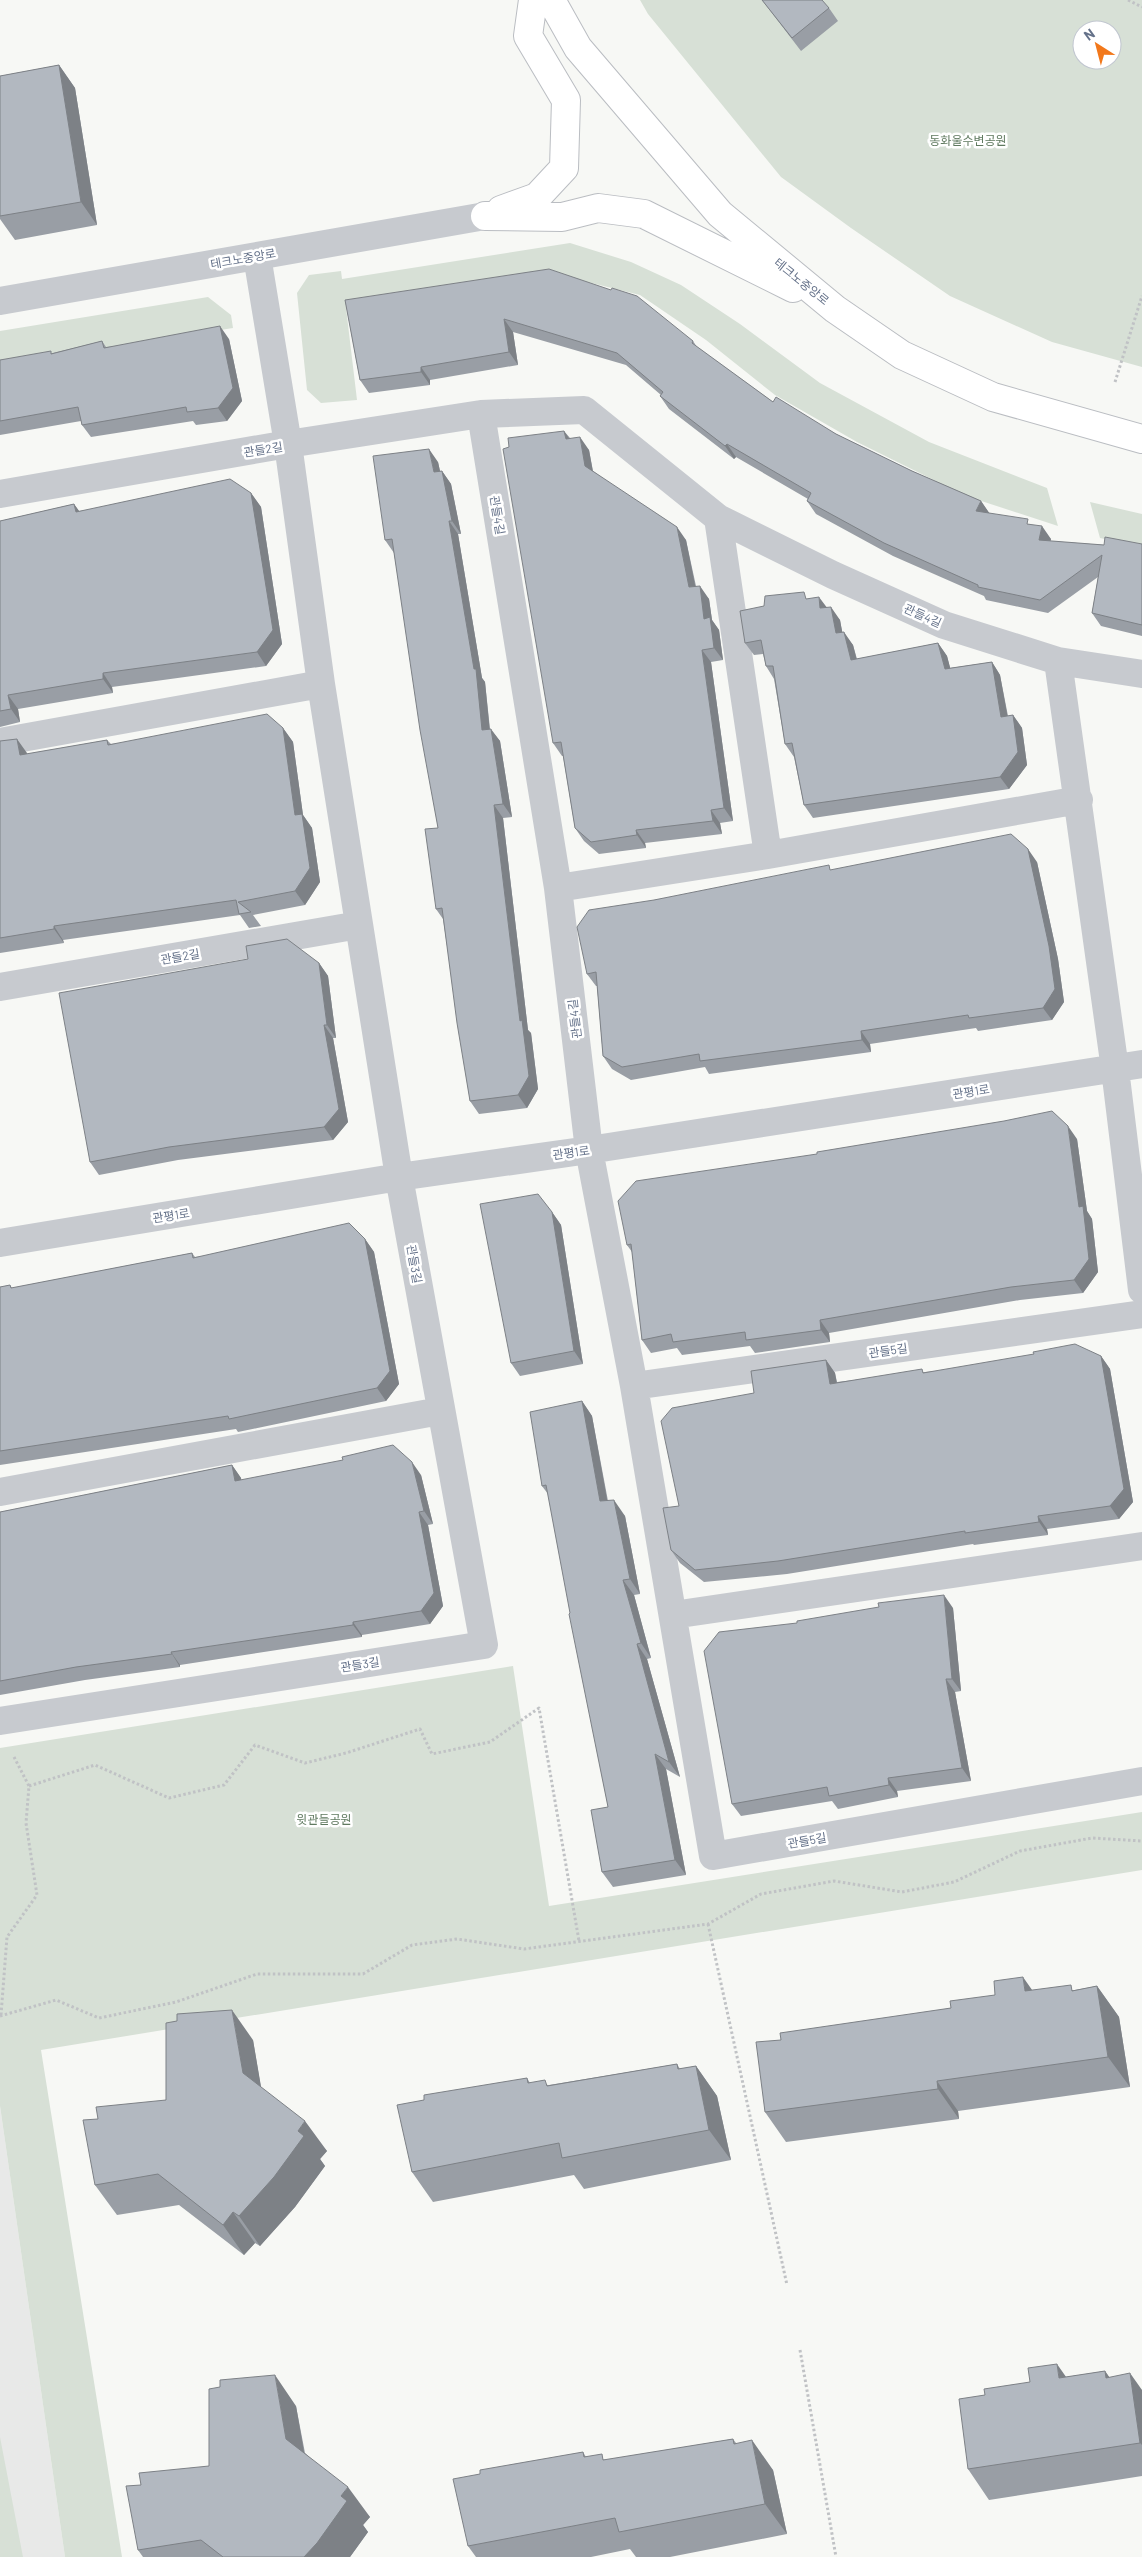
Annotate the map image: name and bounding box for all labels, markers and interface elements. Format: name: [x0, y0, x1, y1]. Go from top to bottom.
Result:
north arrow: [1072, 20, 1122, 70]
text: N: [1080, 24, 1098, 44]
park label: 동화울수변공원: [929, 133, 1007, 147]
street label: 테크노중앙로: [209, 245, 277, 271]
street label: 테크노중앙로: [772, 255, 832, 307]
street label: 관들2길: [242, 439, 284, 459]
street label: 관들4길: [488, 494, 508, 536]
street label: 관들4길: [902, 601, 944, 629]
street label: 관들2길: [159, 946, 201, 966]
street label: 관들4길: [565, 998, 583, 1040]
street label: 관평1로: [951, 1081, 991, 1101]
street label: 관평1로: [552, 1142, 590, 1162]
street label: 관평1로: [151, 1205, 191, 1225]
street label: 관들3길: [405, 1243, 425, 1285]
street label: 관들5길: [868, 1340, 908, 1360]
street label: 관들3길: [339, 1654, 381, 1674]
park label: 윗관들공원: [296, 1812, 352, 1826]
street label: 관들5길: [786, 1830, 828, 1850]

